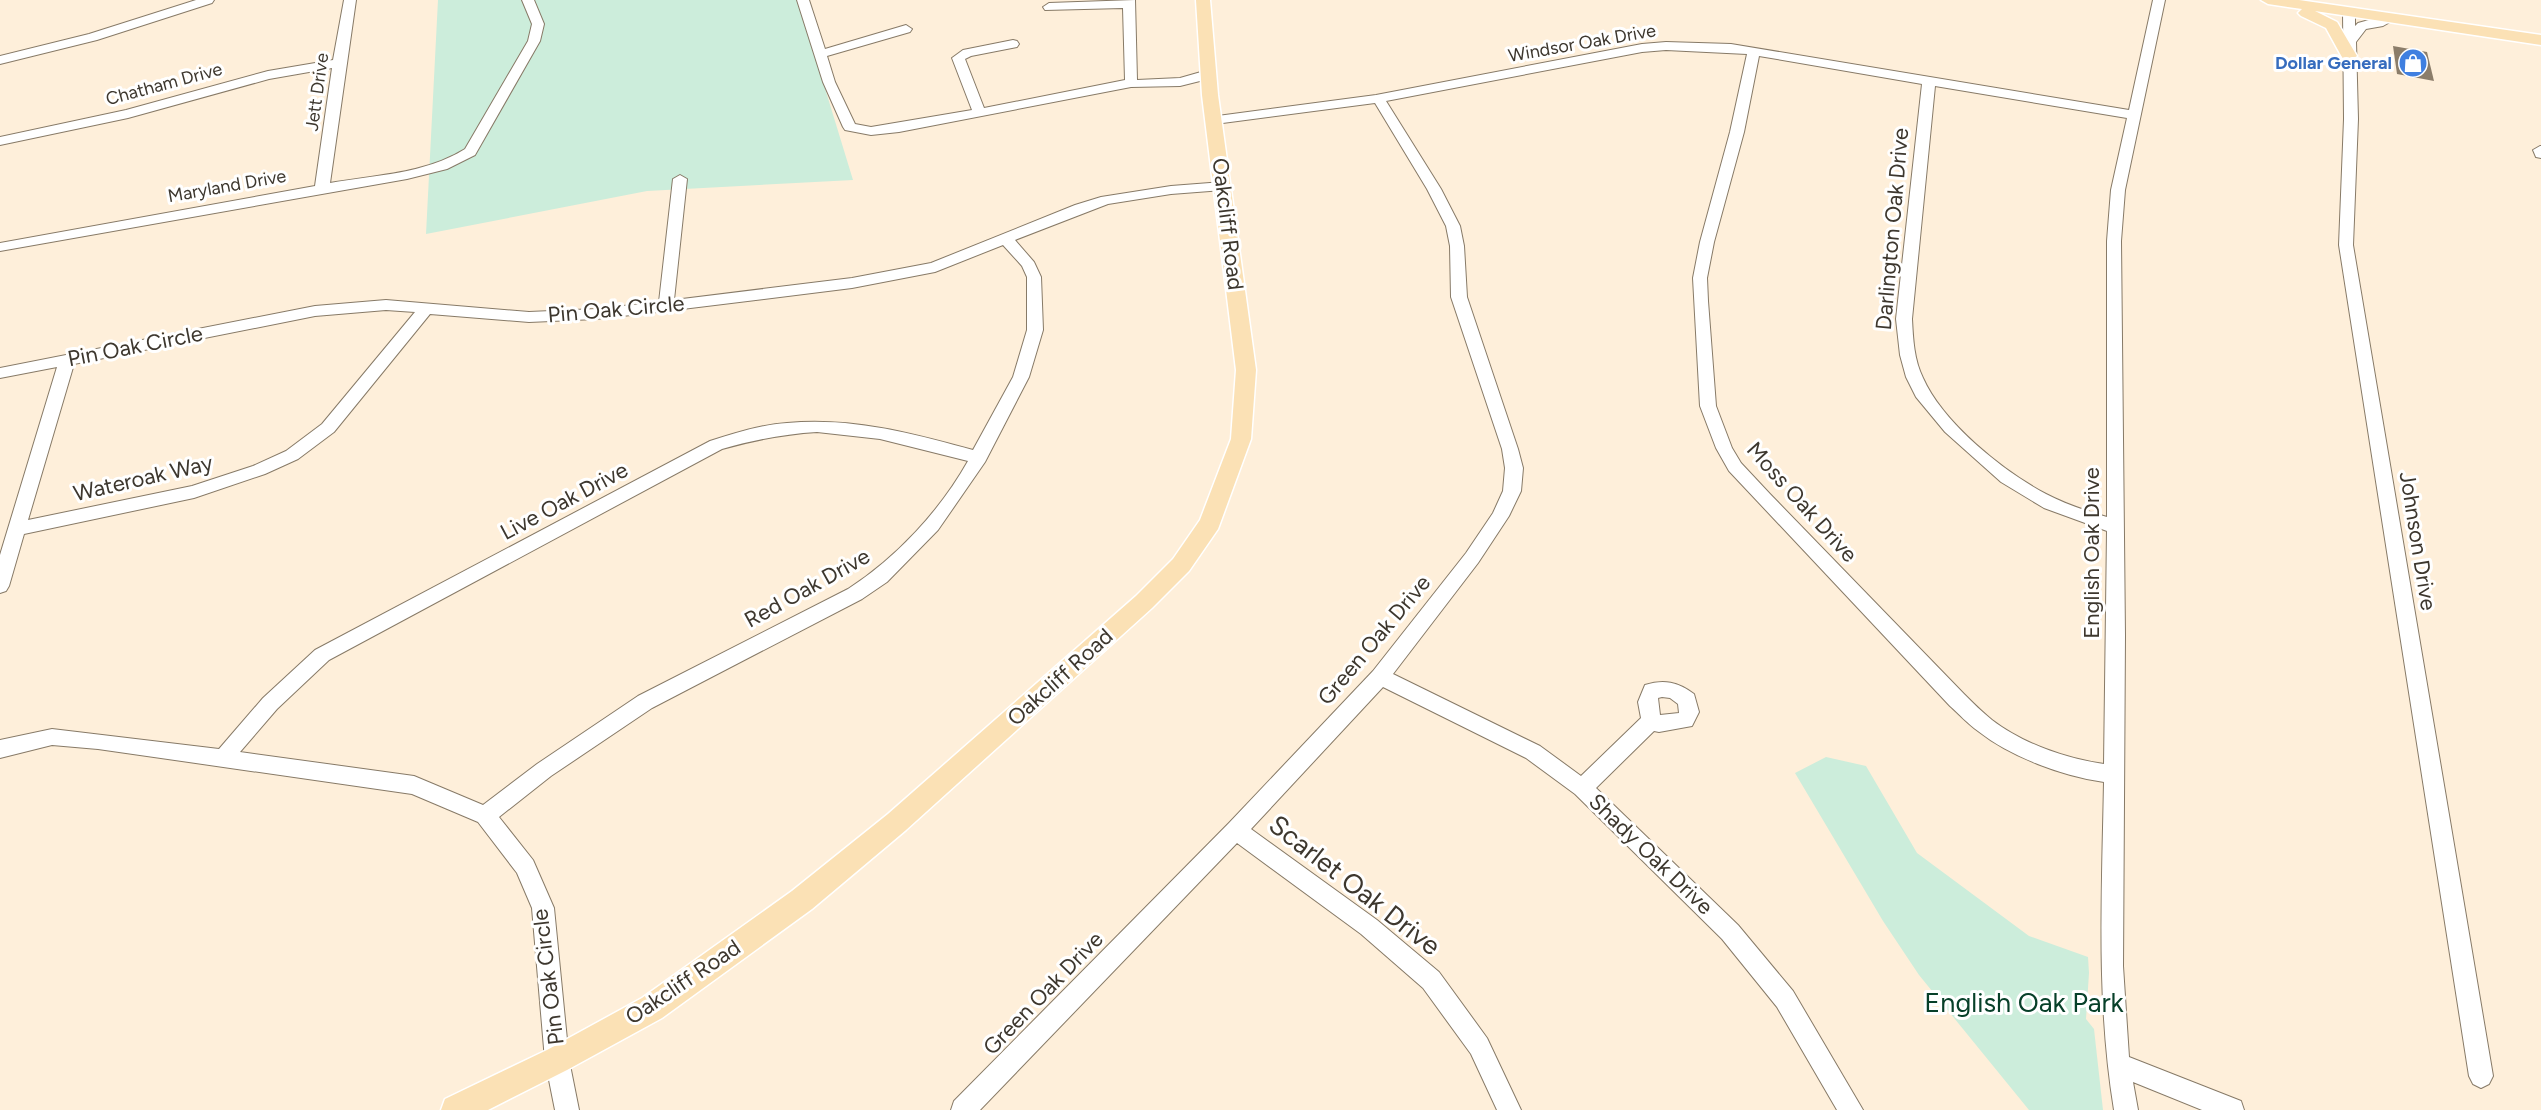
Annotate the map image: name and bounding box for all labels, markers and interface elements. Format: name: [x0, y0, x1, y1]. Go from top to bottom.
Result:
street label: Windsor Oak Drive: [1507, 19, 1658, 67]
shop icon: Dollar General: [2397, 47, 2429, 79]
street label: Jett Drive: [301, 51, 333, 133]
place label: Dollar General: [2275, 52, 2392, 74]
street label: Chatham Drive: [103, 58, 225, 110]
street label: Darlington Oak Drive: [1870, 127, 1914, 331]
street label: Oakcliff Road: [1207, 156, 1249, 292]
street label: Maryland Drive: [166, 165, 288, 207]
street label: Pin Oak Circle: [547, 290, 685, 328]
street label: Pin Oak Circle: [65, 320, 205, 372]
street label: Moss Oak Drive: [1741, 436, 1863, 568]
street label: Wateroak Way: [71, 449, 216, 507]
street label: Live Oak Drive: [496, 456, 632, 546]
street label: English Oak Drive: [2078, 467, 2105, 639]
street label: Johnson Drive: [2394, 470, 2442, 612]
street label: Red Oak Drive: [739, 542, 875, 634]
street label: Green Oak Drive: [1312, 570, 1436, 710]
street label: Oakcliff Road: [1002, 623, 1118, 731]
street label: Shady Oak Drive: [1583, 788, 1719, 920]
street label: Scarlet Oak Drive: [1263, 808, 1447, 962]
street label: Pin Oak Circle: [526, 907, 570, 1047]
street label: Green Oak Drive: [977, 926, 1109, 1060]
street label: Oakcliff Road: [620, 934, 746, 1030]
park label: English Oak Park: [1924, 986, 2125, 1019]

